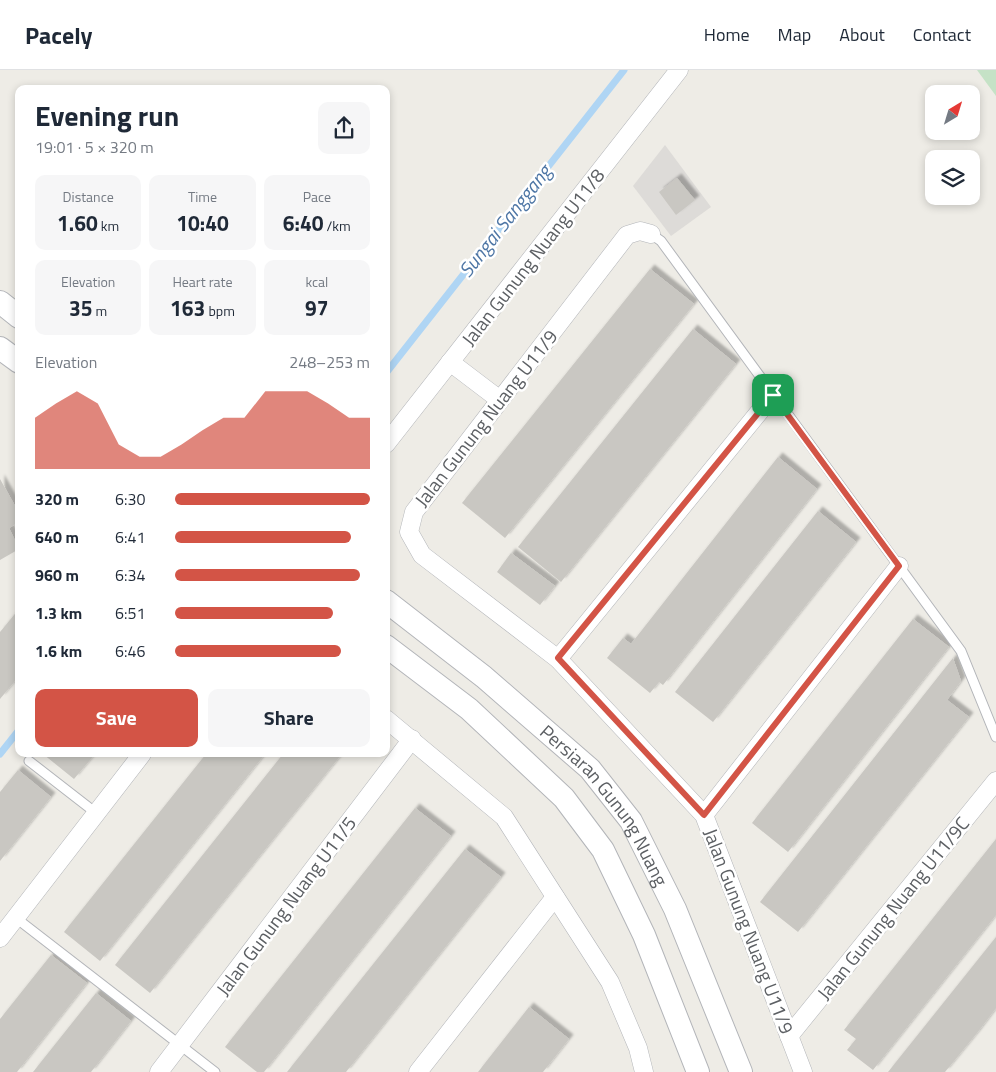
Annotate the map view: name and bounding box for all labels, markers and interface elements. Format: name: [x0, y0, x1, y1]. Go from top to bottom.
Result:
text: Pacely: [25, 17, 93, 53]
text: Home: [704, 21, 750, 48]
text: Map: [778, 21, 811, 48]
text: About: [839, 21, 885, 48]
text: Contact: [913, 21, 971, 48]
north arrow: [925, 85, 980, 140]
map controls: [925, 85, 980, 205]
text: Evening run: [35, 94, 179, 137]
button: share: [318, 102, 370, 154]
text: 19:01 · 5 × 320 m: [35, 135, 154, 159]
button: layers: [925, 150, 980, 205]
water label: Sungai Sanggang: [451, 156, 560, 284]
street label: Jalan Gunung Nuang U11/8: [454, 162, 611, 352]
text: Distance: [63, 186, 114, 207]
text: Time: [188, 186, 217, 207]
text: Pace: [303, 186, 331, 207]
text: 1.60: [57, 207, 98, 239]
text: 10:40: [176, 207, 229, 239]
text: 6:40: [283, 207, 324, 239]
text: km: [98, 215, 119, 236]
text: /km: [324, 215, 351, 236]
text: Elevation: [61, 271, 115, 292]
text: Heart rate: [172, 271, 233, 292]
text: kcal: [305, 271, 328, 292]
text: 35: [69, 292, 93, 324]
text: 163: [170, 292, 205, 324]
text: 97: [305, 292, 329, 324]
text: m: [93, 300, 107, 321]
text: bpm: [205, 300, 235, 321]
street label: Jalan Gunung Nuang U11/9: [407, 323, 564, 513]
text: Elevation: [35, 350, 97, 374]
text: 248–253 m: [289, 350, 370, 374]
pin: [752, 374, 794, 416]
icon: arrive: [759, 381, 787, 409]
text: 320 m: [35, 487, 79, 511]
text: 6:30: [115, 487, 145, 511]
text: 640 m: [35, 525, 79, 549]
text: 6:41: [115, 525, 145, 549]
text: 960 m: [35, 563, 79, 587]
text: 6:34: [115, 563, 145, 587]
text: 1.3 km: [35, 601, 82, 625]
text: 6:51: [115, 601, 145, 625]
text: 1.6 km: [35, 639, 82, 663]
text: 6:46: [115, 639, 145, 663]
button: Save: [35, 689, 198, 747]
button: Share: [208, 689, 370, 747]
street label: Persiaran Gunung Nuang: [534, 717, 676, 891]
street label: Jalan Gunung Nuang U11/5: [208, 810, 363, 1002]
street label: Jalan Gunung Nuang U11/9C: [809, 810, 976, 1006]
street label: Jalan Gunung Nuang U11/9: [697, 824, 802, 1038]

